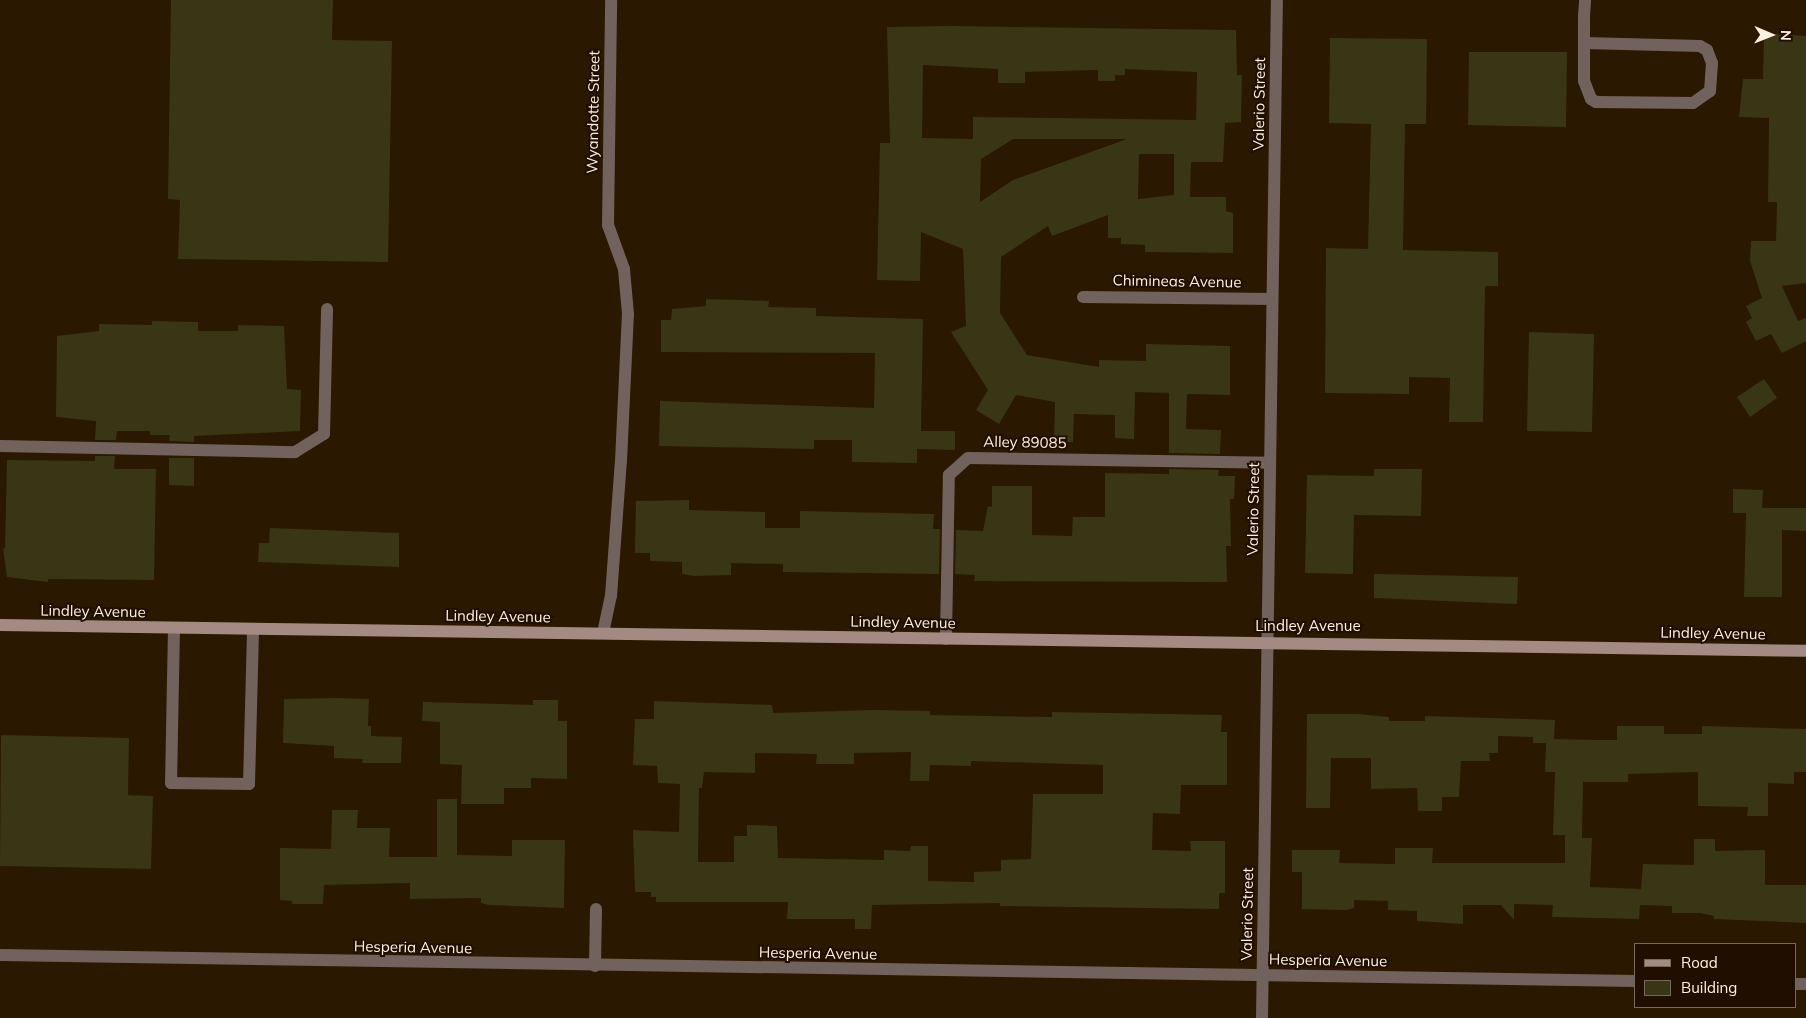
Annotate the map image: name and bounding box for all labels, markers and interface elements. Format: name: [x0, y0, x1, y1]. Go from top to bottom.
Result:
north arrow: [1746, 10, 1796, 60]
text: N: [1777, 30, 1795, 41]
street label: Wyandotte Street: [583, 50, 603, 174]
street label: Valerio Street: [1249, 57, 1269, 151]
street label: Chimineas Avenue: [1112, 271, 1242, 291]
street label: Alley 89085: [983, 432, 1067, 452]
street label: Valerio Street: [1243, 462, 1263, 556]
street label: Lindley Avenue: [40, 601, 146, 621]
street label: Lindley Avenue: [445, 606, 551, 626]
street label: Lindley Avenue: [850, 612, 956, 632]
street label: Lindley Avenue: [1255, 617, 1361, 635]
street label: Lindley Avenue: [1660, 623, 1766, 643]
street label: Valerio Street: [1237, 867, 1257, 961]
street label: Hesperia Avenue: [354, 937, 472, 957]
street label: Hesperia Avenue: [759, 943, 877, 963]
legend: [1634, 943, 1796, 1008]
street label: Hesperia Avenue: [1269, 950, 1387, 970]
text: Road: [1681, 953, 1718, 972]
text: Building: [1681, 978, 1737, 997]

